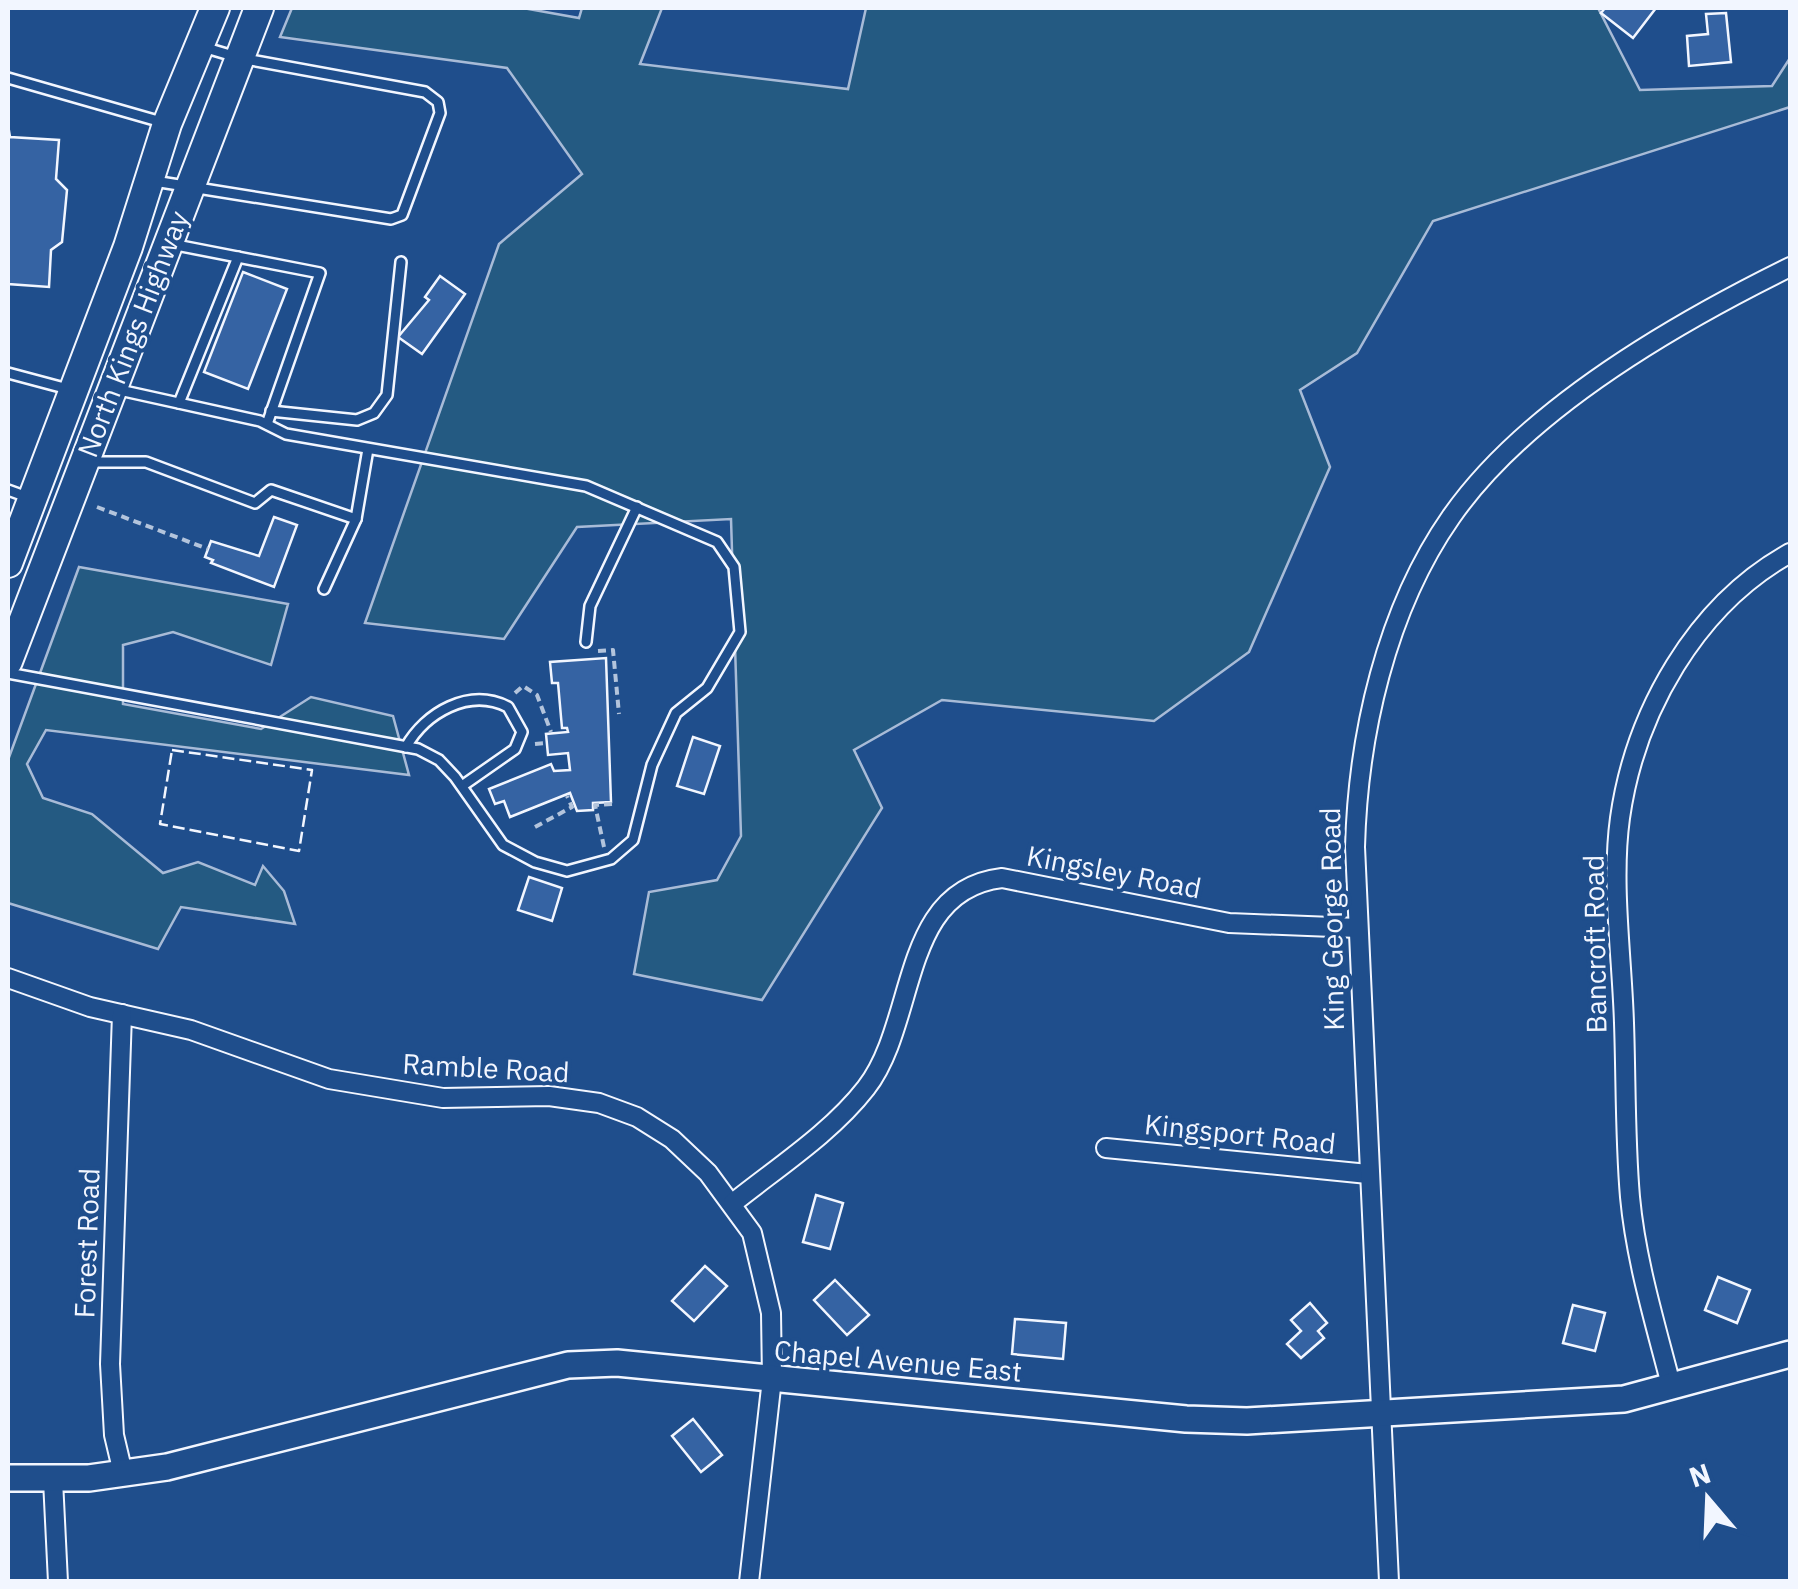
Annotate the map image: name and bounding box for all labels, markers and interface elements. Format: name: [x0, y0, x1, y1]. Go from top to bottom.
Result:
street label: North Kings Highway: [68, 205, 197, 462]
street label: King George Road: [1311, 807, 1352, 1031]
street label: Kingsley Road: [1024, 836, 1204, 907]
street label: Bancroft Road: [1574, 854, 1615, 1034]
street label: Ramble Road: [402, 1045, 571, 1090]
street label: Kingsport Road: [1143, 1105, 1338, 1162]
street label: Forest Road: [65, 1167, 108, 1319]
street label: Chapel Avenue East: [773, 1331, 1024, 1390]
north arrow: [1658, 1449, 1758, 1549]
text: N: [1684, 1454, 1715, 1496]

